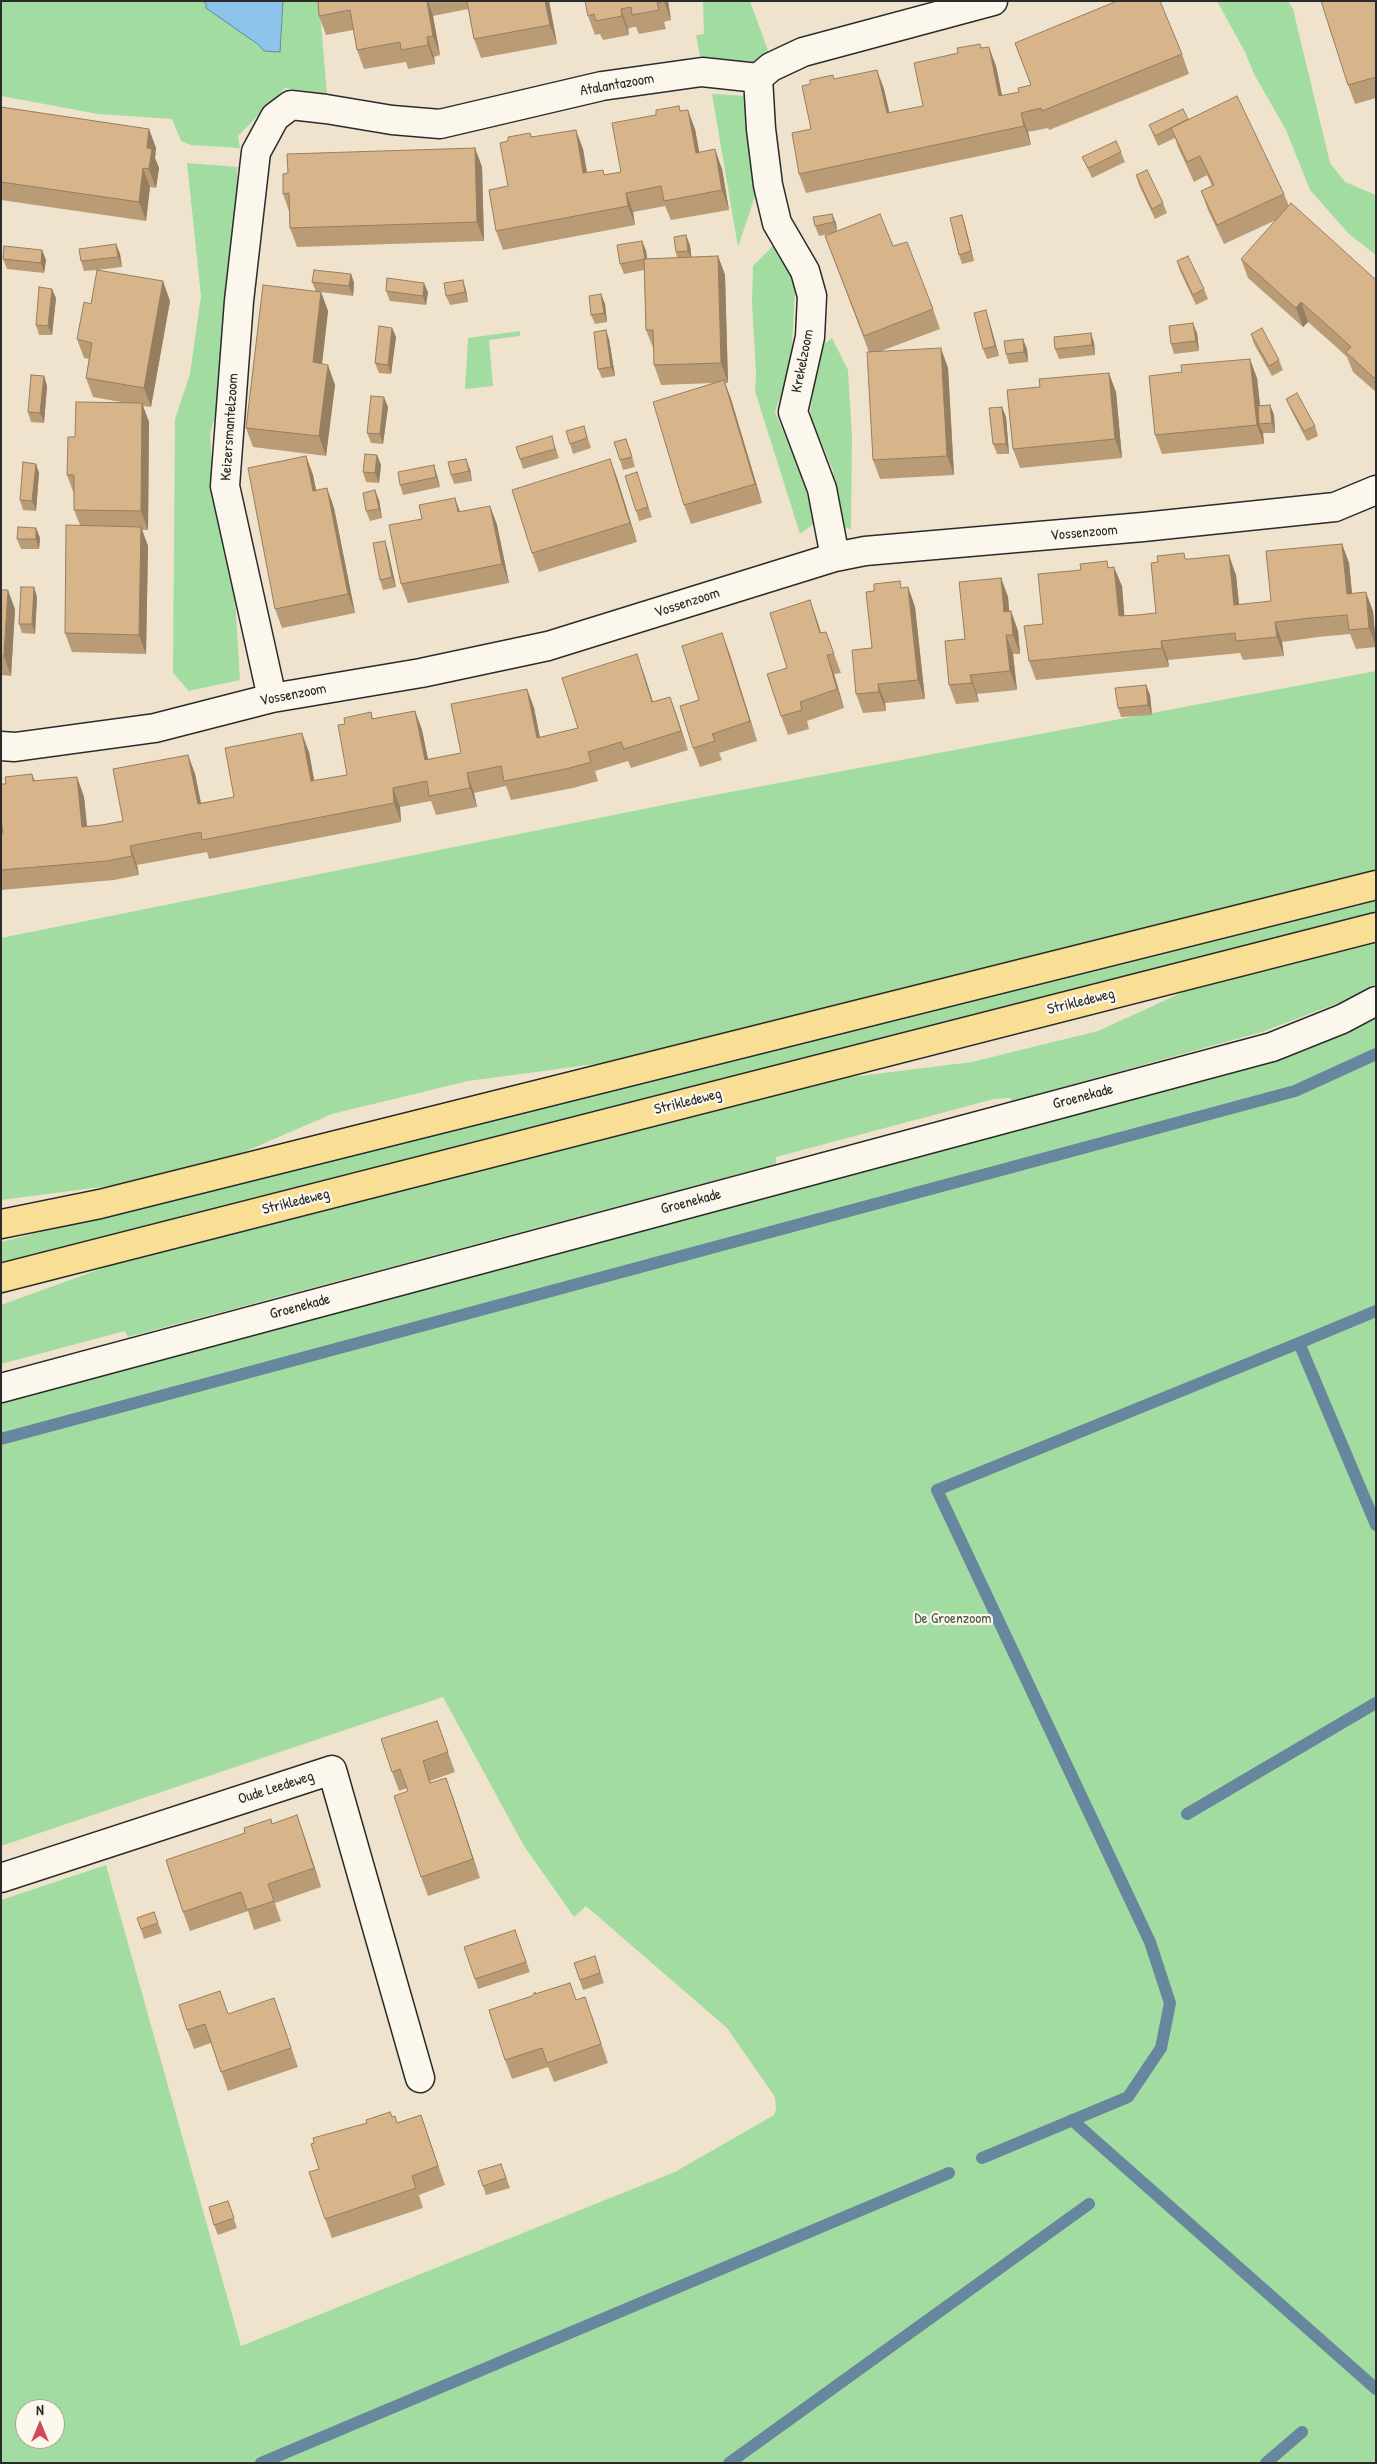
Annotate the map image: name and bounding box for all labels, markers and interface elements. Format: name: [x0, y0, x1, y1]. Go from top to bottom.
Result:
street label: Atalantazoom: [579, 70, 655, 100]
street label: Krekelzoom: [788, 328, 818, 394]
street label: Keizersmantelzoom: [217, 373, 243, 481]
street label: Vossenzoom: [1050, 521, 1118, 545]
street label: Vossenzoom: [652, 584, 722, 622]
street label: Vossenzoom: [258, 680, 328, 710]
street label: Strikledeweg: [1045, 985, 1117, 1019]
street label: Groenekade: [1051, 1080, 1115, 1114]
street label: Strikledeweg: [652, 1085, 724, 1119]
street label: Strikledeweg: [260, 1185, 332, 1219]
street label: Groenekade: [659, 1185, 723, 1219]
street label: Groenekade: [268, 1290, 332, 1324]
park label: De Groenzoom: [914, 1610, 992, 1628]
street label: Oude Leedeweg: [236, 1767, 316, 1809]
north arrow: [15, 2399, 65, 2449]
text: N: [36, 2400, 44, 2419]

